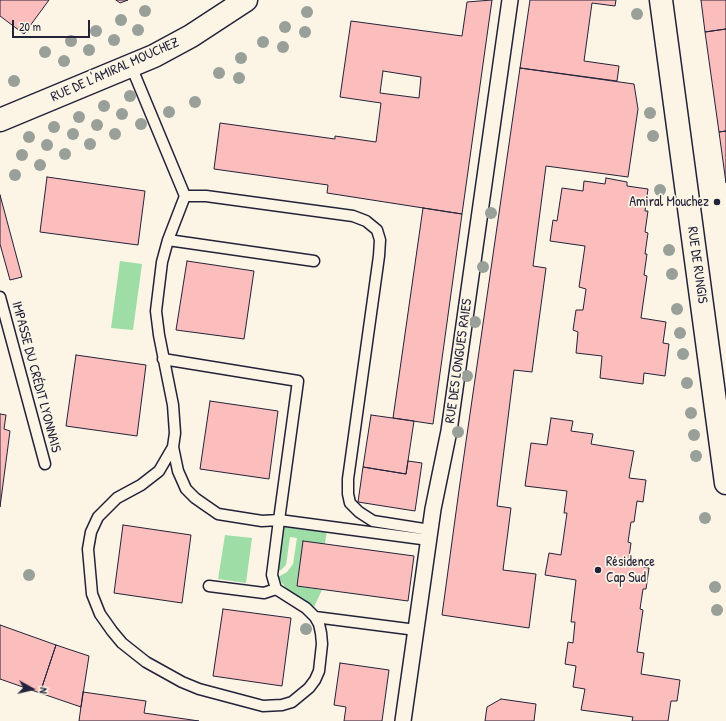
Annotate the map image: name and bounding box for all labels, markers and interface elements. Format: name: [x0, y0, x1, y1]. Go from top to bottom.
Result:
scale bar: [14, 12, 92, 38]
text: 20 m: [19, 18, 41, 35]
street label: RUE DE L'AMIRAL MOUCHEZ: [48, 34, 182, 106]
place label: Amiral Mouchez: [629, 194, 709, 210]
marker: Amiral Mouchez: [712, 197, 722, 207]
street label: RUE DE RUNGIS: [683, 225, 711, 305]
street label: RUE DES LONGUES RAIES: [442, 298, 476, 424]
street label: IMPASSE DU CRÉDIT LYONNAIS: [8, 300, 64, 454]
place label: Résidence Cap Sud: [606, 554, 655, 586]
marker: Résidence Cap Sud: [593, 565, 603, 575]
north arrow: [12, 669, 52, 709]
text: N: [37, 687, 51, 695]

